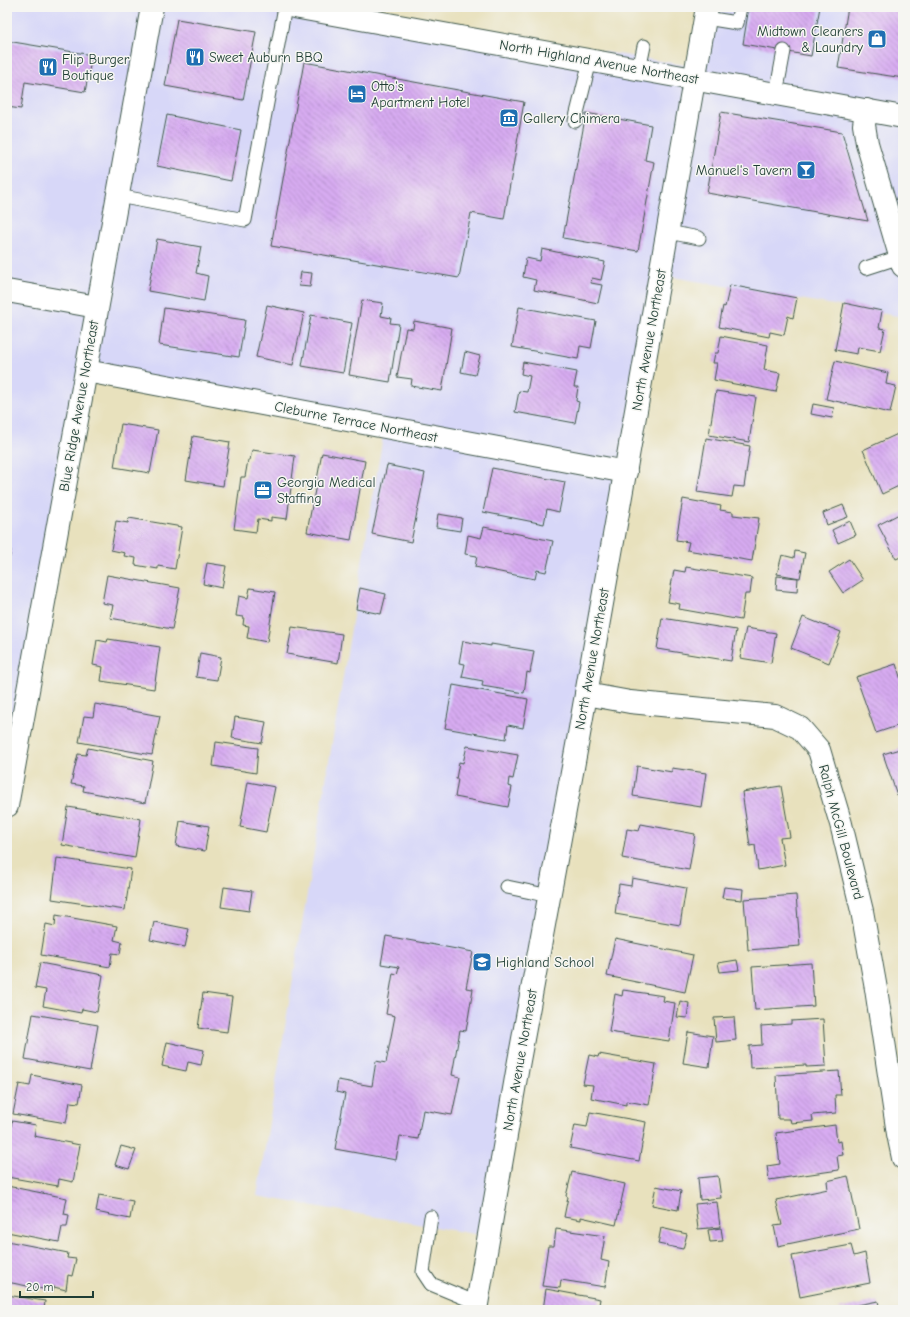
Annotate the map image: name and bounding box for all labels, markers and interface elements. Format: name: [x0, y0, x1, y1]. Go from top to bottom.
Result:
place label: Midtown Cleaners & Laundry: [757, 23, 864, 56]
shop icon: Midtown Cleaners & Laundry: [866, 28, 888, 50]
street label: North Highland Avenue Northeast: [498, 36, 701, 88]
restaurant icon: Sweet Auburn BBQ: [184, 46, 206, 68]
place label: Sweet Auburn BBQ: [209, 49, 323, 66]
place label: Flip Burger Boutique: [62, 51, 130, 84]
restaurant icon: Flip Burger Boutique: [37, 56, 59, 78]
place label: Otto's Apartment Hotel: [371, 78, 469, 111]
hotel icon: Otto's Apartment Hotel: [346, 83, 368, 105]
museum icon: Gallery Chimera: [498, 107, 520, 129]
place label: Gallery Chimera: [523, 110, 620, 127]
bar icon: Manuel's Tavern: [795, 159, 817, 181]
place label: Manuel's Tavern: [696, 162, 792, 179]
street label: North Avenue Northeast: [628, 267, 670, 412]
street label: Blue Ridge Avenue Northeast: [56, 318, 103, 493]
street label: Cleburne Terrace Northeast: [273, 398, 440, 446]
place label: Georgia Medical Staffing: [277, 474, 375, 507]
office icon: Georgia Medical Staffing: [252, 479, 274, 501]
street label: North Avenue Northeast: [571, 586, 613, 731]
street label: Ralph McGill Boulevard: [815, 763, 867, 901]
school or university icon: Highland School: [471, 951, 493, 973]
place label: Highland School: [496, 954, 594, 971]
street label: North Avenue Northeast: [499, 987, 541, 1132]
scale bar: [20, 1273, 93, 1299]
text: 20 m: [26, 1280, 54, 1294]

